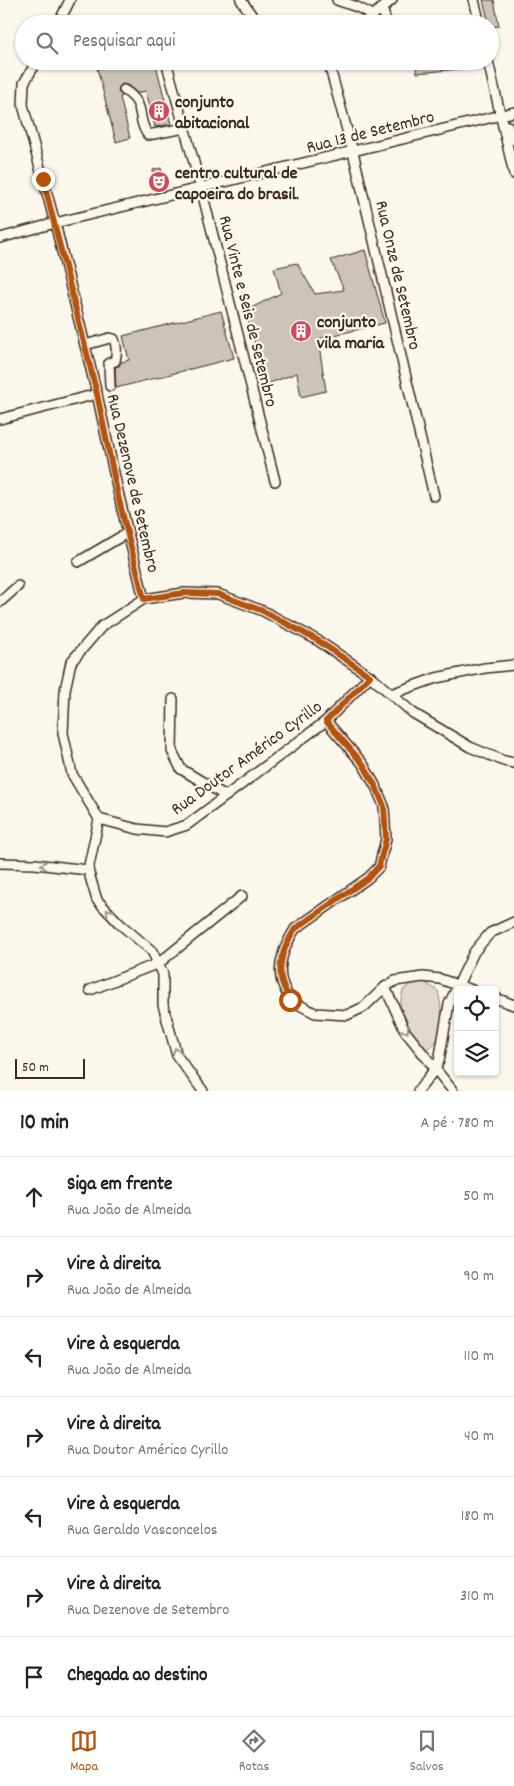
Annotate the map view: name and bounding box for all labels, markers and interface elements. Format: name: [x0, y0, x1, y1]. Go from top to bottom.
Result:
search box: [15, 15, 499, 70]
icon: search: [33, 29, 61, 57]
text: Pesquisar aqui: [73, 29, 175, 56]
place label: conjunto abitacional: [175, 91, 250, 137]
building icon: conjunto abitacional: [147, 99, 171, 123]
street label: Rua 13 de Setembro: [304, 105, 437, 161]
place label: centro cultural de capoeira do brasil.: [175, 162, 299, 208]
route end: [32, 168, 55, 191]
theatre icon: centro cultural de capoeira do brasil.: [147, 170, 171, 194]
street label: Rua Onze de Setembro: [367, 199, 426, 353]
street label: Rua Vinte e Seis de Setembro: [211, 213, 282, 410]
place label: conjunto vila maria: [317, 311, 384, 357]
building icon: conjunto vila maria: [289, 319, 313, 343]
street label: Rua Dezenove de Setembro: [99, 392, 164, 575]
street label: Rua Doutor Américo Cyrillo: [167, 696, 328, 823]
one-way arrow: [40, 860, 48, 871]
one-way arrow: [106, 909, 115, 918]
map controls: [454, 986, 499, 1076]
button: locate: [454, 986, 499, 1031]
route start: [279, 989, 302, 1012]
one-way arrow: [400, 1025, 409, 1034]
button: layers: [454, 1031, 499, 1076]
one-way arrow: [172, 1047, 182, 1055]
scale bar: [15, 1056, 85, 1079]
text: 50 m: [22, 1058, 49, 1078]
text: 10 min: [20, 1109, 69, 1139]
text: A pé · 780 m: [420, 1112, 494, 1135]
text: Siga em frente: [67, 1172, 172, 1199]
icon: ahead: [20, 1183, 48, 1211]
text: 50 m: [463, 1185, 494, 1208]
text: Rua João de Almeida: [67, 1199, 191, 1222]
text: Vire à direita: [67, 1252, 160, 1279]
icon: right: [20, 1263, 48, 1291]
text: 90 m: [463, 1265, 494, 1288]
text: Rua João de Almeida: [67, 1279, 191, 1302]
text: Vire à esquerda: [67, 1332, 179, 1359]
icon: left: [20, 1343, 48, 1371]
text: 110 m: [464, 1345, 494, 1368]
text: Rua João de Almeida: [67, 1359, 191, 1382]
text: Vire à direita: [67, 1412, 160, 1439]
icon: right: [20, 1423, 48, 1451]
text: 40 m: [464, 1425, 494, 1448]
text: Rua Doutor Américo Cyrillo: [67, 1439, 228, 1462]
text: Vire à esquerda: [67, 1492, 179, 1519]
icon: left: [20, 1503, 48, 1531]
text: 180 m: [461, 1505, 494, 1528]
text: Rua Geraldo Vasconcelos: [67, 1519, 218, 1542]
text: Vire à direita: [67, 1572, 160, 1599]
icon: right: [20, 1583, 48, 1611]
text: 310 m: [460, 1585, 494, 1608]
text: Rua Dezenove de Setembro: [67, 1599, 229, 1622]
icon: arrive: [20, 1663, 48, 1691]
text: Chegada ao destino: [67, 1663, 208, 1690]
tab: Mapa: [70, 1727, 98, 1777]
tab: Rotas: [239, 1727, 269, 1777]
tab: Salvos: [410, 1727, 444, 1777]

